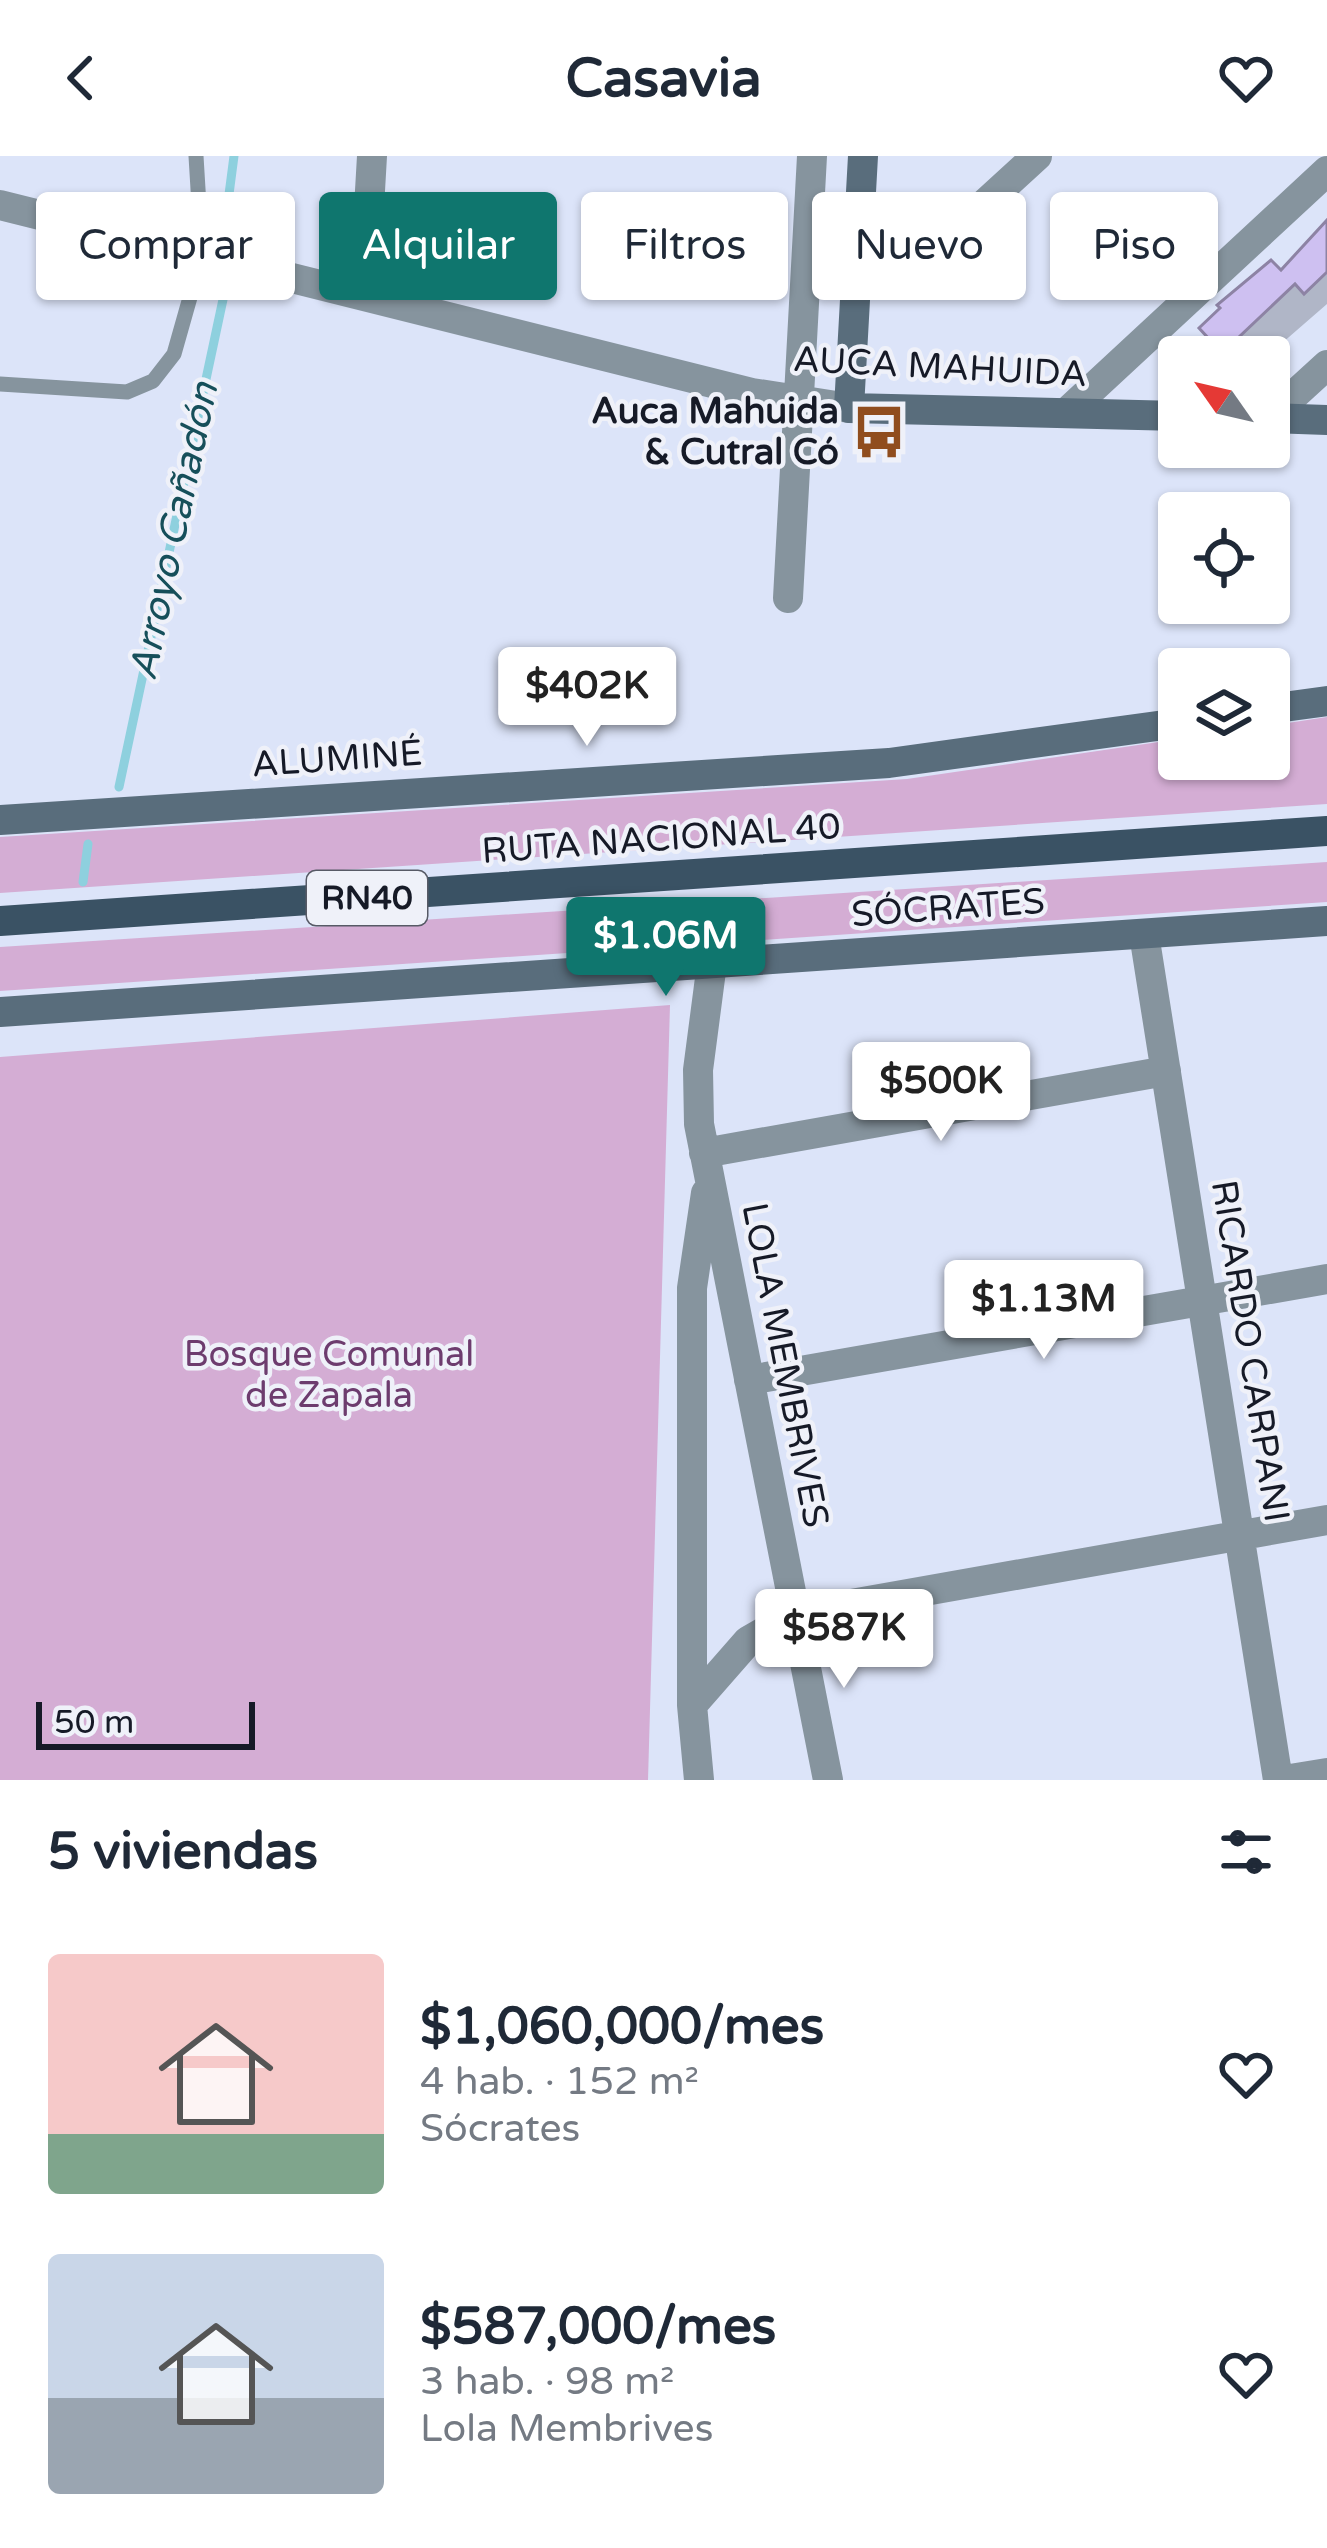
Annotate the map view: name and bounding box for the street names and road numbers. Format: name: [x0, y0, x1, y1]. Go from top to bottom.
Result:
street label: AUCA MAHUIDA: [792, 338, 1088, 396]
street label: ALUMINÉ: [250, 732, 424, 786]
street label: RUTA NACIONAL 40: [480, 805, 842, 873]
road number: RN40: [307, 871, 427, 925]
street label: SÓCRATES: [850, 880, 1046, 936]
street label: RICARDO CARPANI: [1202, 1177, 1298, 1525]
street label: LOLA MEMBRIVES: [732, 1199, 838, 1531]

